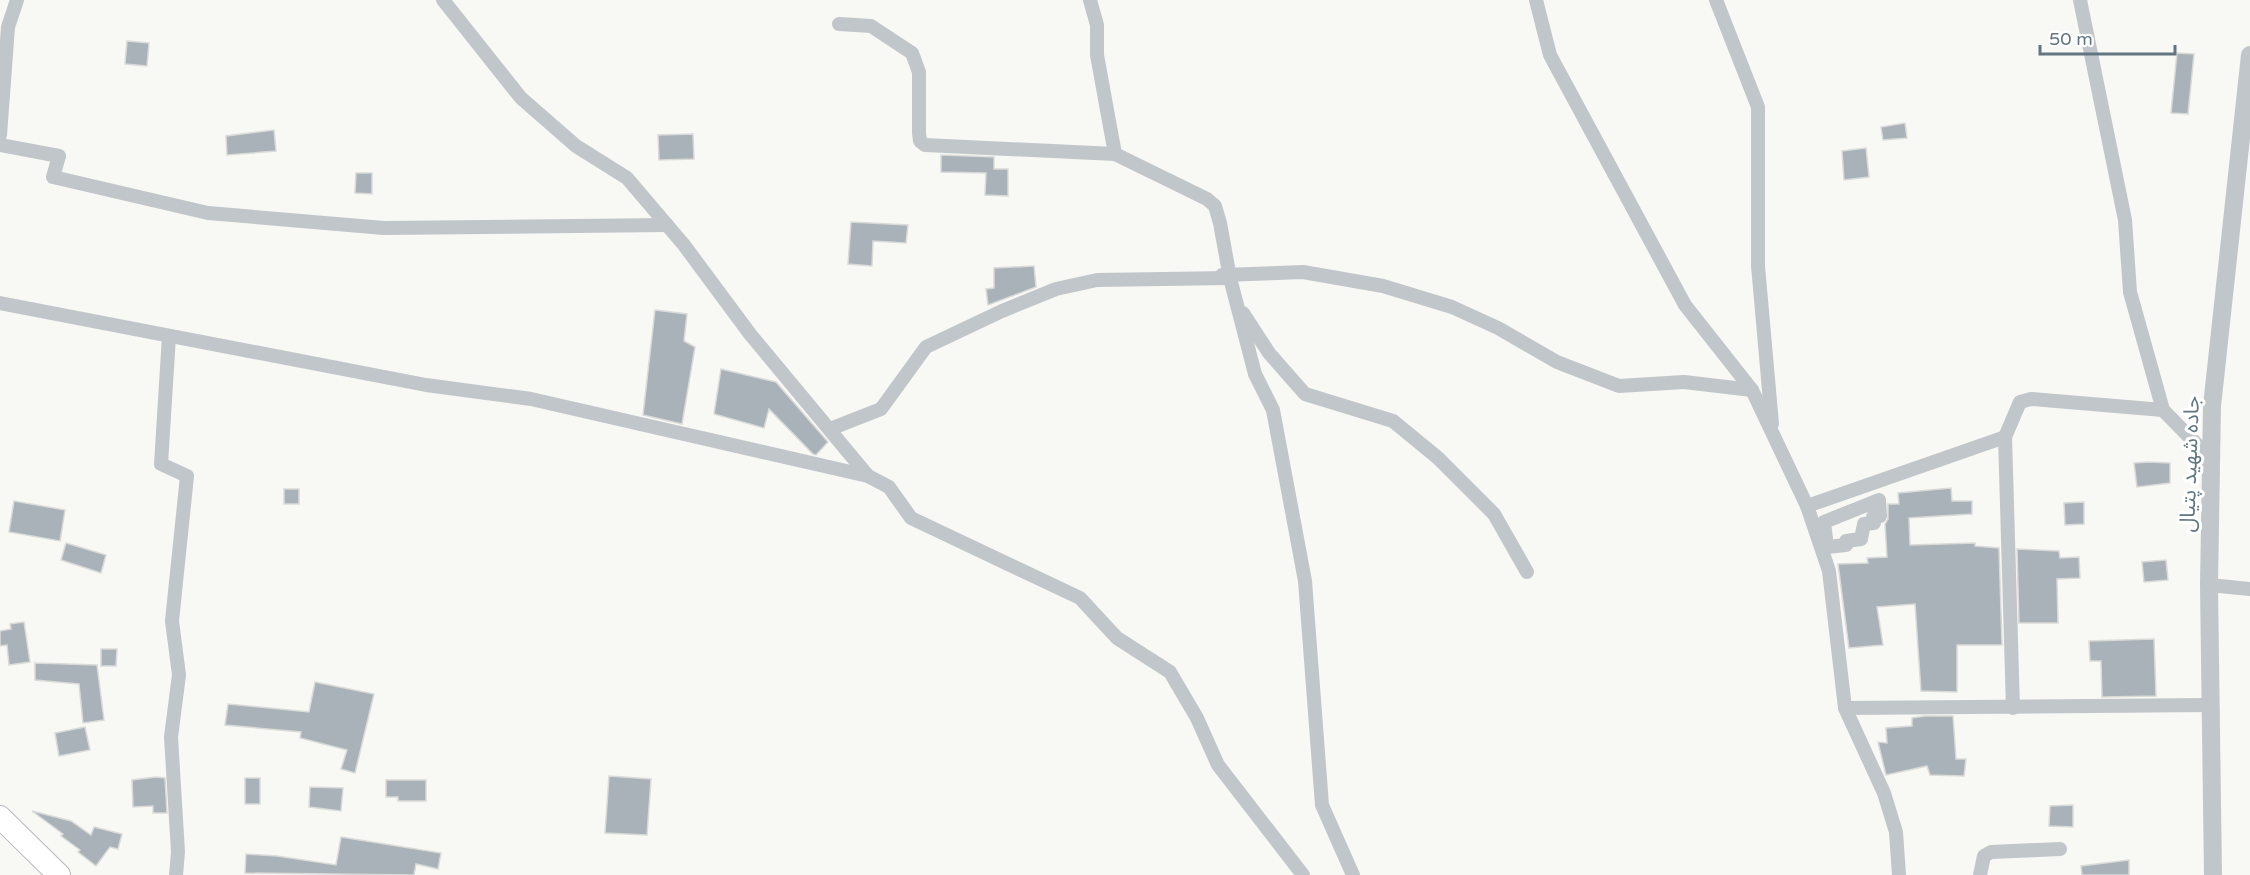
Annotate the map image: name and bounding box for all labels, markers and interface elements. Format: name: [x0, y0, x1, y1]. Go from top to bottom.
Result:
scale bar: [2040, 18, 2175, 56]
text: 50 m: [2049, 28, 2093, 50]
street label: جاده شهید پتیال: [2175, 395, 2205, 533]

